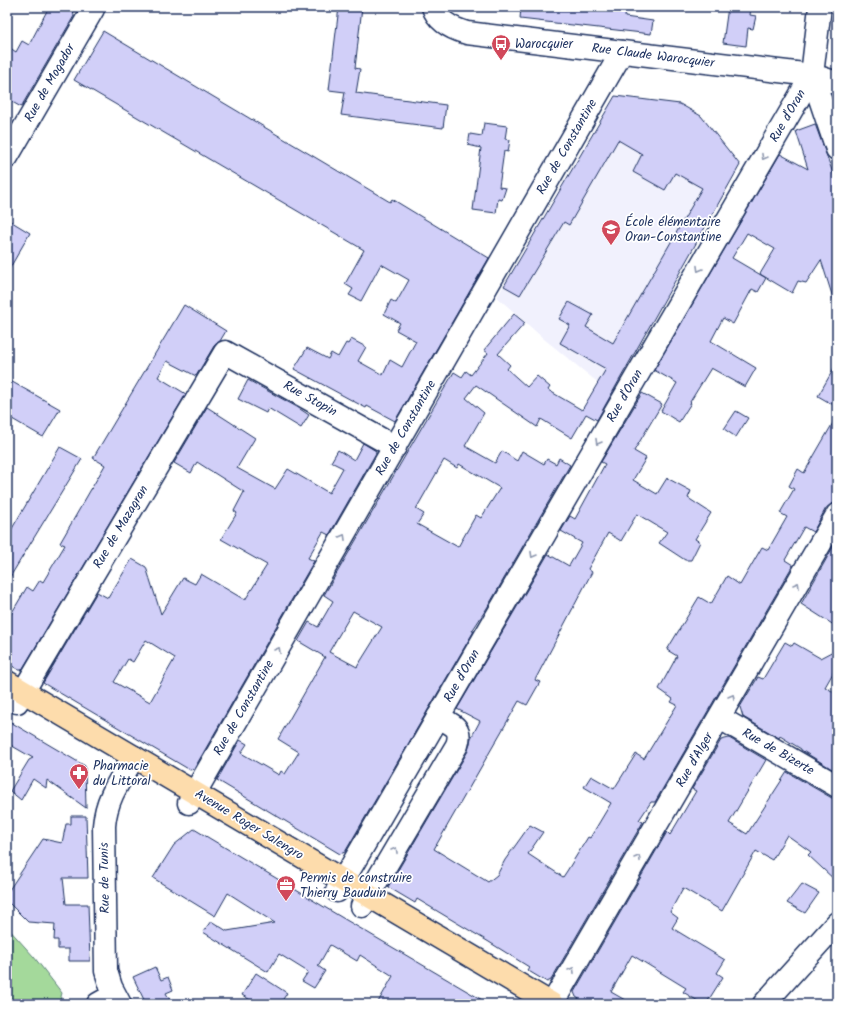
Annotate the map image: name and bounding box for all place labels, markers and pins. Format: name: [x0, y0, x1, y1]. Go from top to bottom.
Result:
bus stop icon: Warocquier: [490, 33, 512, 61]
place label: Warocquier: [515, 34, 574, 55]
place label: École élémentaire Oran-Constantine: [625, 212, 722, 248]
school or university icon: École élémentaire Oran-Constantine: [600, 218, 622, 246]
place label: Pharmacie du Littoral: [93, 756, 151, 792]
pharmacy icon: Pharmacie du Littoral: [68, 762, 90, 790]
place label: Permis de construire Thierry Bauduin: [300, 868, 412, 904]
office icon: Permis de construire Thierry Bauduin: [275, 874, 297, 902]

